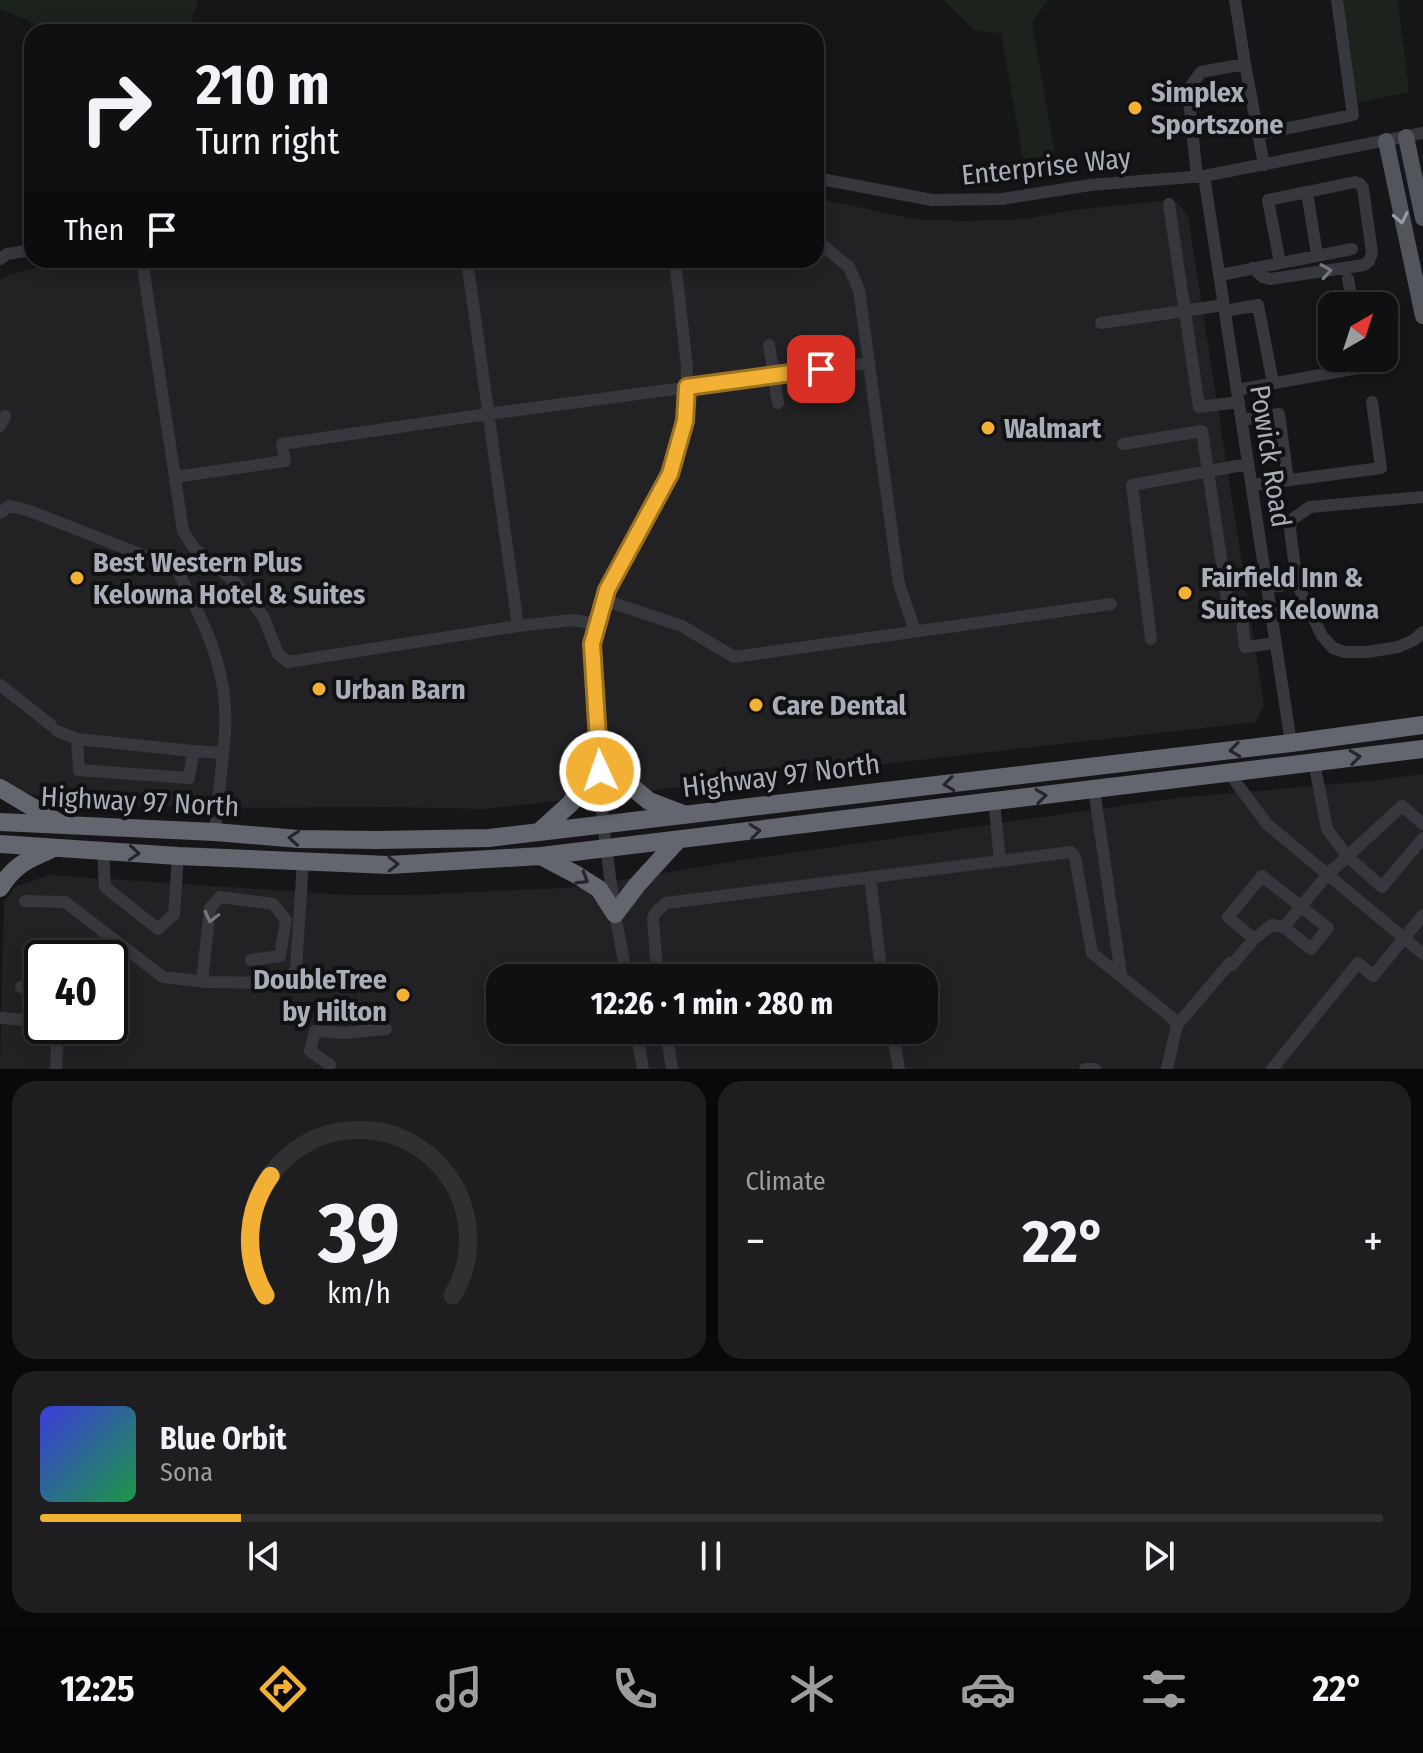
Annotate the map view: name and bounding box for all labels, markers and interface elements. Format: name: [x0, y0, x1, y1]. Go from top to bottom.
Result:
text: 210 m: [196, 52, 330, 119]
icon: right: [64, 56, 168, 160]
place label: Simplex Sportszone: [1151, 76, 1283, 141]
marker: Simplex Sportszone: [1126, 99, 1144, 117]
text: Turn right: [196, 120, 339, 164]
street label: Enterprise Way: [960, 141, 1133, 192]
icon: arrive: [140, 208, 184, 252]
one-way arrow: [1392, 211, 1409, 224]
text: Then: [64, 212, 124, 248]
one-way arrow: [1320, 263, 1333, 280]
north arrow: [1318, 292, 1398, 372]
map controls: [1318, 292, 1398, 372]
pin: [787, 335, 855, 403]
icon: arrive: [799, 347, 843, 391]
street label: Powick Road: [1243, 383, 1298, 530]
place label: Walmart: [1004, 412, 1103, 445]
marker: Walmart: [979, 419, 997, 437]
place label: Best Western Plus Kelowna Hotel & Suites: [93, 546, 365, 611]
place label: Fairfield Inn & Suites Kelowna: [1201, 561, 1379, 626]
marker: Best Western Plus Kelowna Hotel & Suites: [68, 569, 86, 587]
marker: Fairfield Inn & Suites Kelowna: [1176, 584, 1194, 602]
place label: Urban Barn: [335, 673, 466, 706]
marker: Urban Barn: [310, 680, 328, 698]
place label: Care Dental: [772, 689, 907, 722]
marker: Care Dental: [747, 696, 765, 714]
position arrow: [558, 729, 642, 813]
one-way arrow: [1228, 741, 1242, 758]
street label: Highway 97 North: [680, 747, 882, 804]
one-way arrow: [1348, 749, 1361, 766]
one-way arrow: [942, 775, 955, 792]
street label: Highway 97 North: [40, 780, 240, 823]
one-way arrow: [1035, 787, 1048, 804]
one-way arrow: [749, 822, 762, 839]
one-way arrow: [287, 830, 300, 847]
one-way arrow: [128, 844, 141, 861]
one-way arrow: [387, 855, 400, 873]
one-way arrow: [574, 869, 589, 885]
one-way arrow: [203, 910, 220, 923]
speed limit sign: 40: [24, 940, 128, 1044]
place label: DoubleTree by Hilton: [253, 963, 387, 1028]
marker: DoubleTree by Hilton: [394, 986, 412, 1004]
text: 12:26 · 1 min · 280 m: [591, 986, 833, 1022]
text: Climate: [746, 1166, 826, 1197]
text: 39: [317, 1184, 400, 1284]
text: 22°: [1022, 1206, 1106, 1278]
text: −: [746, 1215, 765, 1268]
text: +: [1363, 1215, 1383, 1268]
text: km/h: [327, 1276, 391, 1311]
text: Blue Orbit: [160, 1421, 286, 1457]
text: Sona: [160, 1457, 213, 1488]
icon: previous: [242, 1534, 286, 1578]
icon: pause: [689, 1534, 733, 1578]
icon: next: [1137, 1534, 1181, 1578]
icon: directions: [255, 1661, 311, 1717]
icon: music: [431, 1661, 487, 1717]
icon: phone: [607, 1661, 663, 1717]
icon: climate: [784, 1661, 840, 1717]
icon: car: [960, 1661, 1016, 1717]
icon: filters: [1136, 1661, 1192, 1717]
text: 12:25: [60, 1667, 135, 1711]
text: 22°: [1313, 1667, 1363, 1711]

